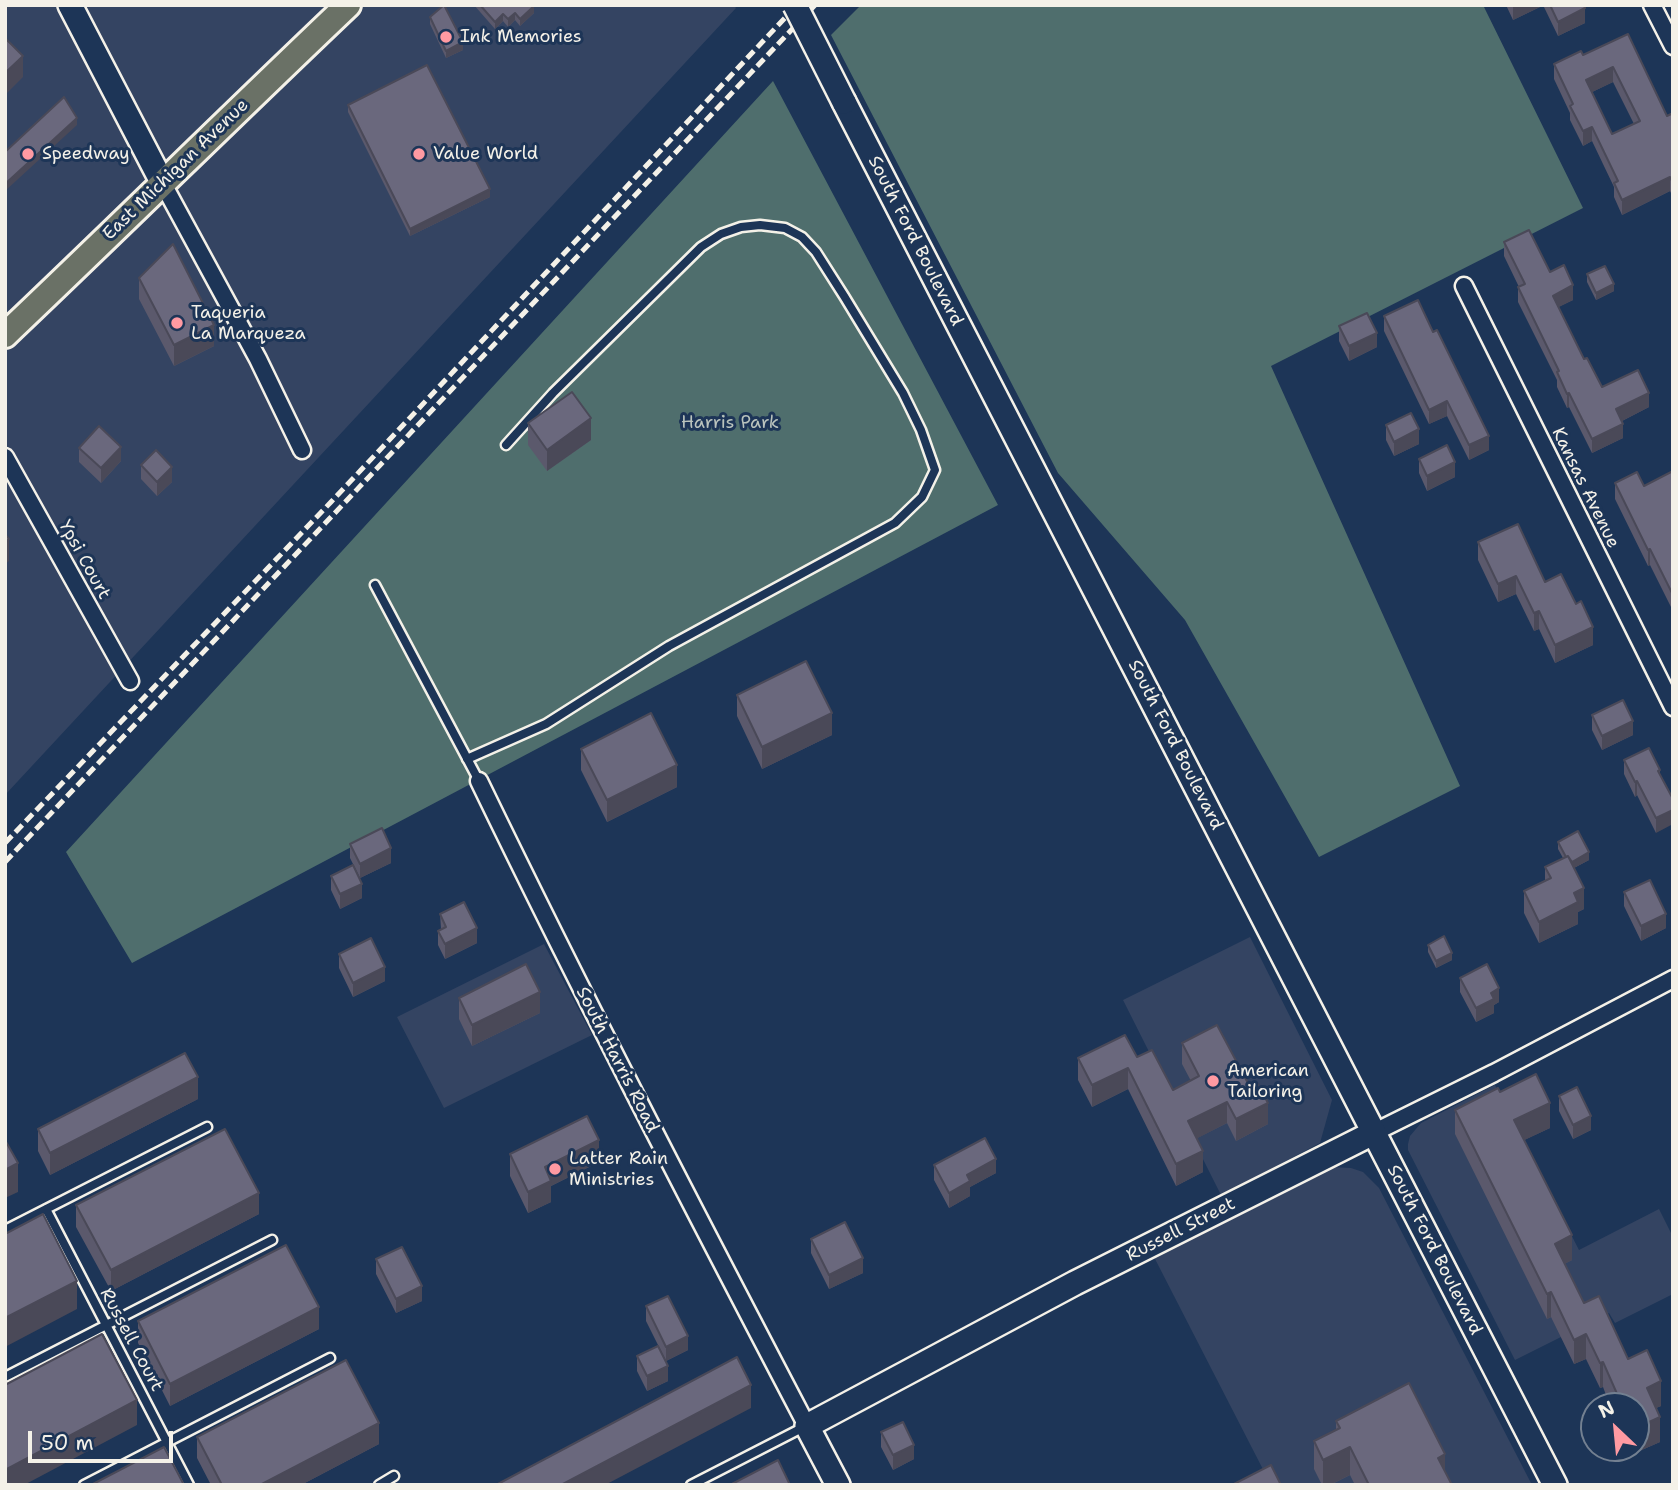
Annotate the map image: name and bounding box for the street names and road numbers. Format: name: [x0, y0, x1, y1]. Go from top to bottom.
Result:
street label: East Michigan Avenue: [99, 95, 253, 245]
street label: South Ford Boulevard: [863, 152, 967, 330]
street label: Kansas Avenue: [1546, 424, 1624, 552]
street label: Ypsi Court: [53, 517, 115, 603]
street label: South Ford Boulevard: [1123, 656, 1227, 834]
street label: South Harris Road: [571, 984, 663, 1136]
street label: South Ford Boulevard: [1382, 1161, 1486, 1339]
street label: Russell Street: [1123, 1193, 1239, 1267]
street label: Russell Court: [95, 1285, 167, 1395]

